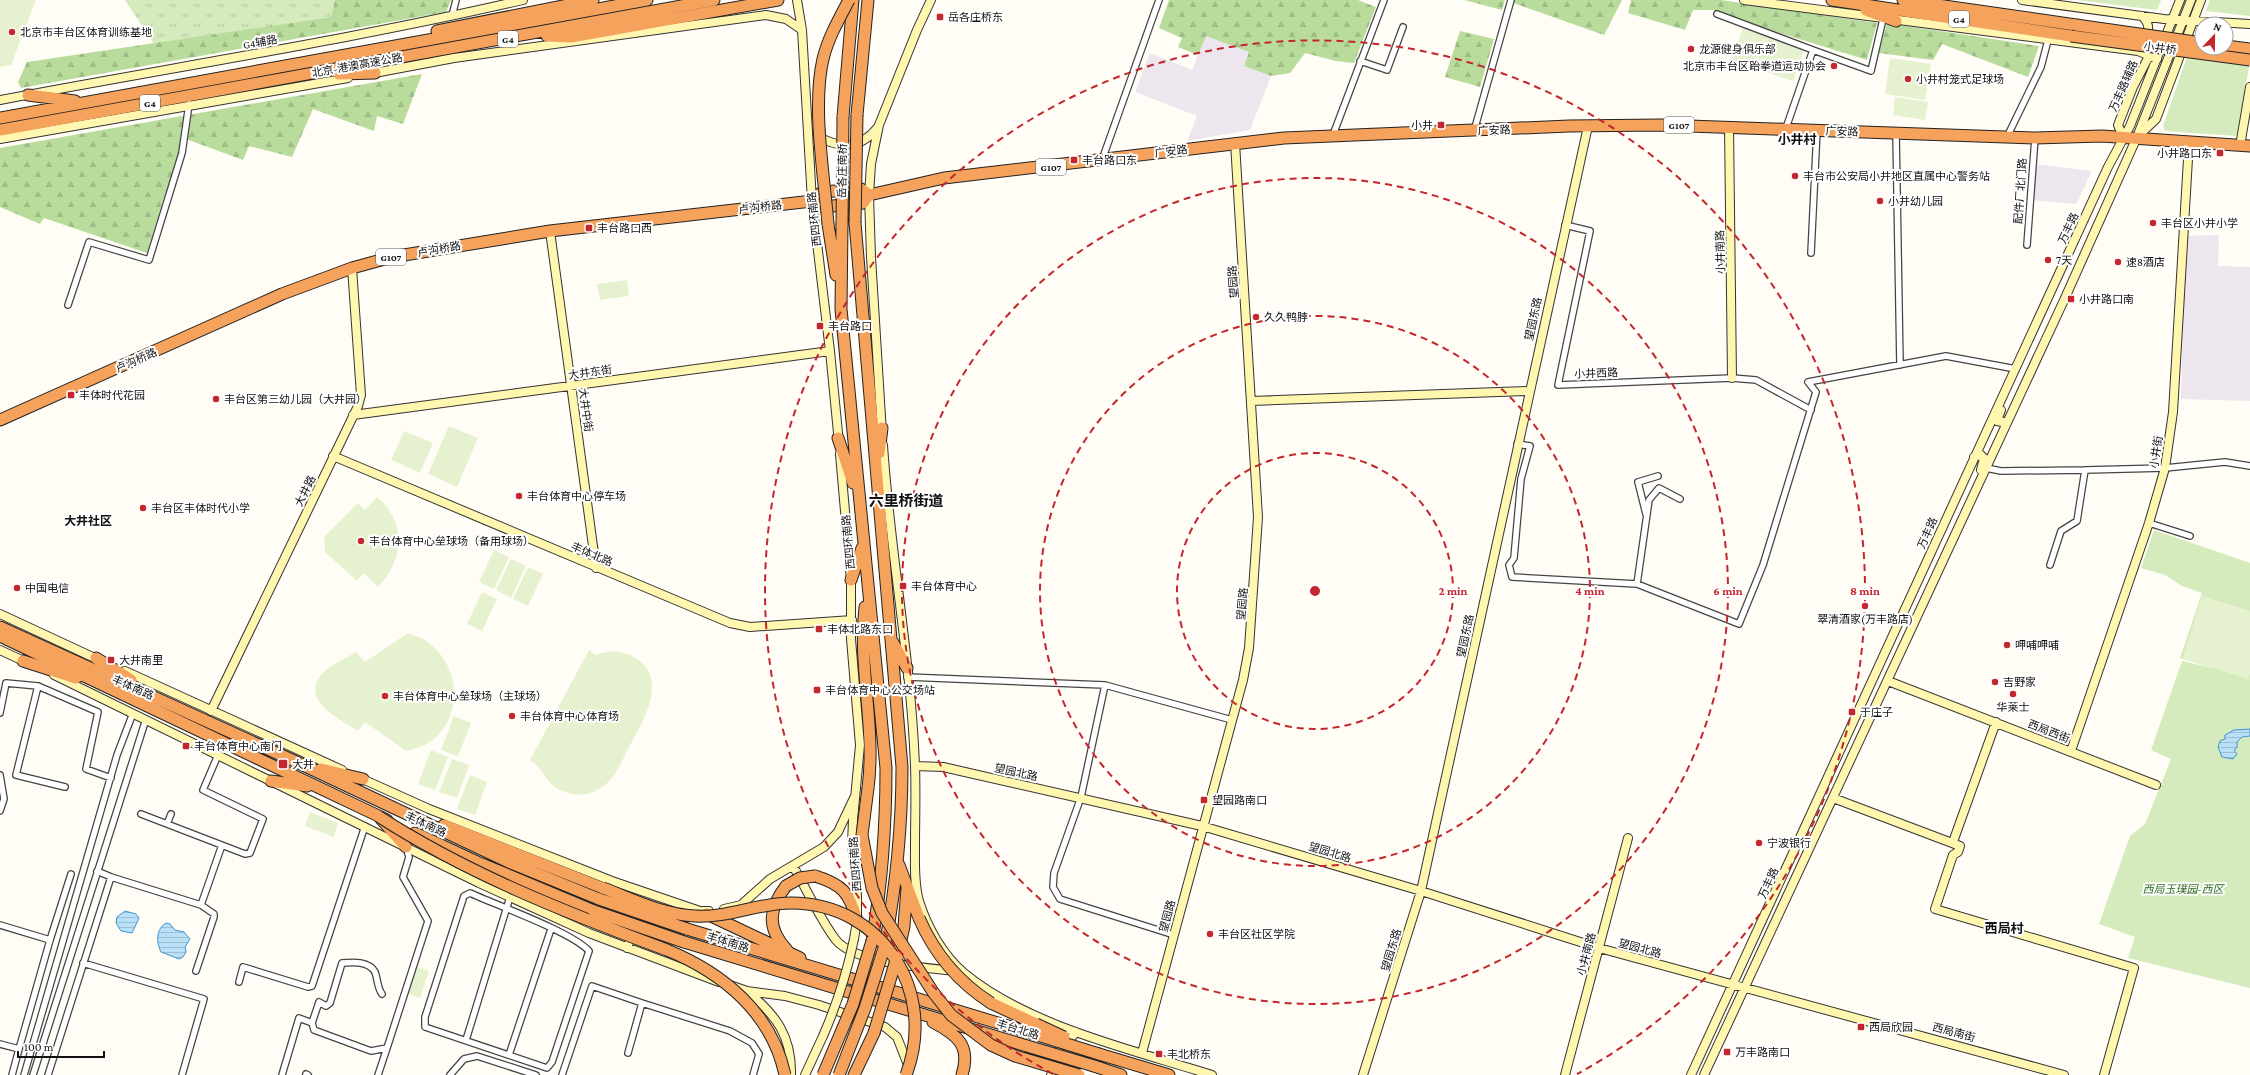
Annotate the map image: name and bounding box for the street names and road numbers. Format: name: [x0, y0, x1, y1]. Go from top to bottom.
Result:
road number: G4: [1949, 11, 1969, 27]
road number: G4: [498, 31, 518, 47]
street label: G4辅路: [242, 33, 278, 51]
street label: 小井桥: [2143, 40, 2177, 56]
street label: 北京-港澳高速公路: [311, 51, 403, 79]
street label: 万丰路辅路: [2106, 58, 2140, 114]
road number: G4: [140, 95, 160, 111]
road number: G107: [1664, 117, 1694, 133]
street label: 广安路: [1477, 123, 1511, 137]
street label: 广安路: [1825, 124, 1859, 138]
street label: 岳各庄南桥: [836, 143, 848, 199]
street label: 广安路: [1154, 143, 1188, 159]
street label: 配件厂北门路: [2012, 158, 2028, 224]
road number: G107: [1036, 159, 1066, 175]
street label: 西四环南路: [805, 191, 823, 247]
street label: 卢沟桥路: [737, 198, 783, 216]
street label: 万丰路: [2056, 211, 2080, 245]
street label: 小井南路: [1714, 230, 1726, 274]
street label: 卢沟桥路: [416, 239, 462, 259]
road number: G107: [376, 249, 406, 265]
street label: 望园路: [1226, 265, 1240, 299]
street label: 望园东路: [1523, 296, 1543, 342]
street label: 卢沟桥路: [113, 346, 159, 374]
street label: 大井东街: [567, 363, 613, 381]
street label: 小井西路: [1574, 366, 1618, 380]
street label: 大井中街: [577, 387, 595, 433]
street label: 小井街: [2147, 435, 2165, 469]
street label: 大井路: [292, 474, 318, 508]
street label: 西四环南路: [840, 514, 856, 570]
street label: 万丰路: [1915, 515, 1939, 551]
street label: 丰体北路: [569, 540, 615, 568]
street label: 望园路: [1235, 587, 1249, 621]
street label: 望园东路: [1455, 613, 1475, 659]
street label: 丰体南路: [110, 673, 156, 701]
street label: 西局西街: [2026, 718, 2072, 744]
street label: 望园北路: [993, 762, 1039, 782]
street label: 丰体南路: [404, 809, 448, 839]
street label: 西四环南路: [847, 836, 863, 892]
street label: 望园北路: [1307, 840, 1353, 864]
street label: 万丰路: [1756, 866, 1780, 900]
street label: 望园路: [1157, 899, 1177, 933]
street label: 望园东路: [1379, 927, 1403, 973]
street label: 丰体南路: [705, 930, 751, 954]
street label: 小井南路: [1575, 931, 1597, 977]
street label: 望园北路: [1617, 937, 1663, 959]
street label: 丰台北路: [995, 1017, 1041, 1041]
street label: 西局南街: [1931, 1021, 1977, 1043]

